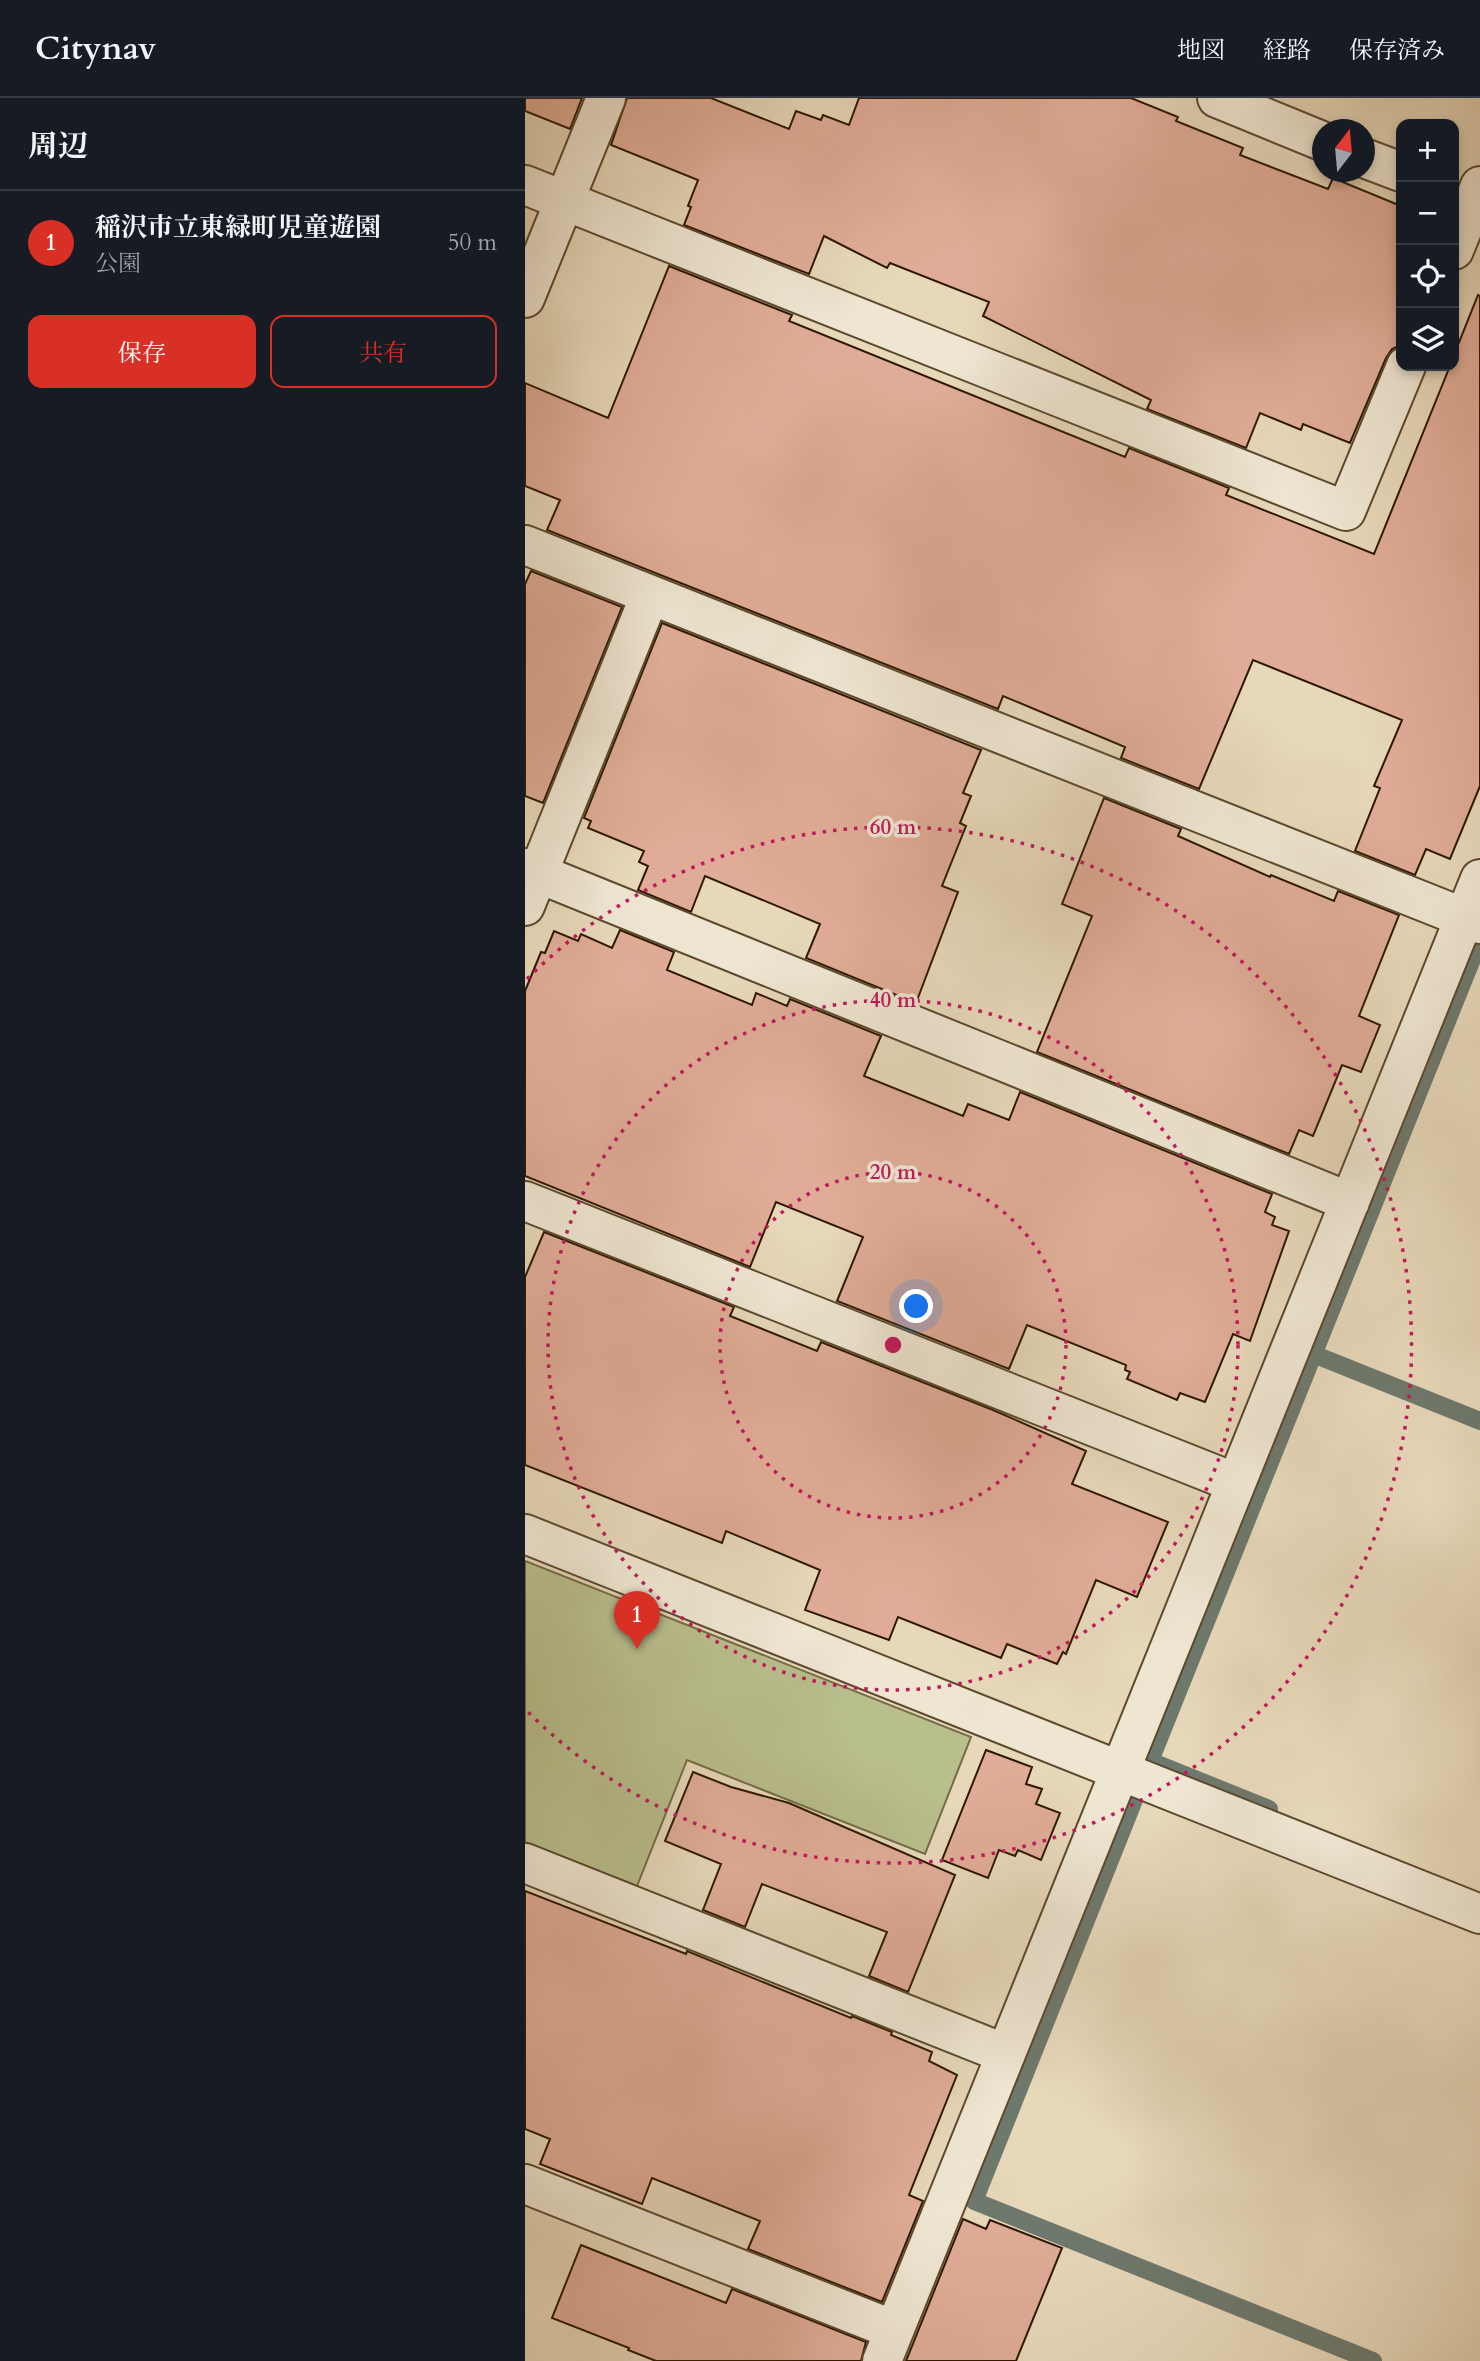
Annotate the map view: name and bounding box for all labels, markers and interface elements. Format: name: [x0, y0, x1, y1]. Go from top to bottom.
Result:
text: Citynav: [35, 26, 156, 71]
text: 地図: [1177, 34, 1225, 67]
text: 経路: [1263, 34, 1311, 67]
text: 保存済み: [1349, 34, 1445, 67]
north arrow: [1312, 119, 1375, 182]
map controls: [1396, 119, 1459, 371]
button: +: [1396, 119, 1459, 182]
text: 周辺: [28, 126, 88, 167]
button: −: [1396, 182, 1459, 245]
text: 稲沢市立東緑町児童遊園: [95, 210, 381, 245]
text: 1: [45, 227, 57, 258]
text: 50 m: [448, 227, 497, 258]
button: locate: [1396, 245, 1459, 308]
text: 公園: [95, 248, 141, 279]
button: layers: [1396, 308, 1459, 371]
button: 保存: [28, 315, 256, 388]
button: 共有: [270, 315, 497, 388]
text: 60 m: [870, 813, 917, 842]
text: 40 m: [870, 986, 917, 1015]
text: 20 m: [870, 1158, 917, 1187]
your location: [899, 1289, 933, 1323]
centre of rings: [881, 1333, 905, 1357]
pin: 1: [614, 1591, 660, 1649]

